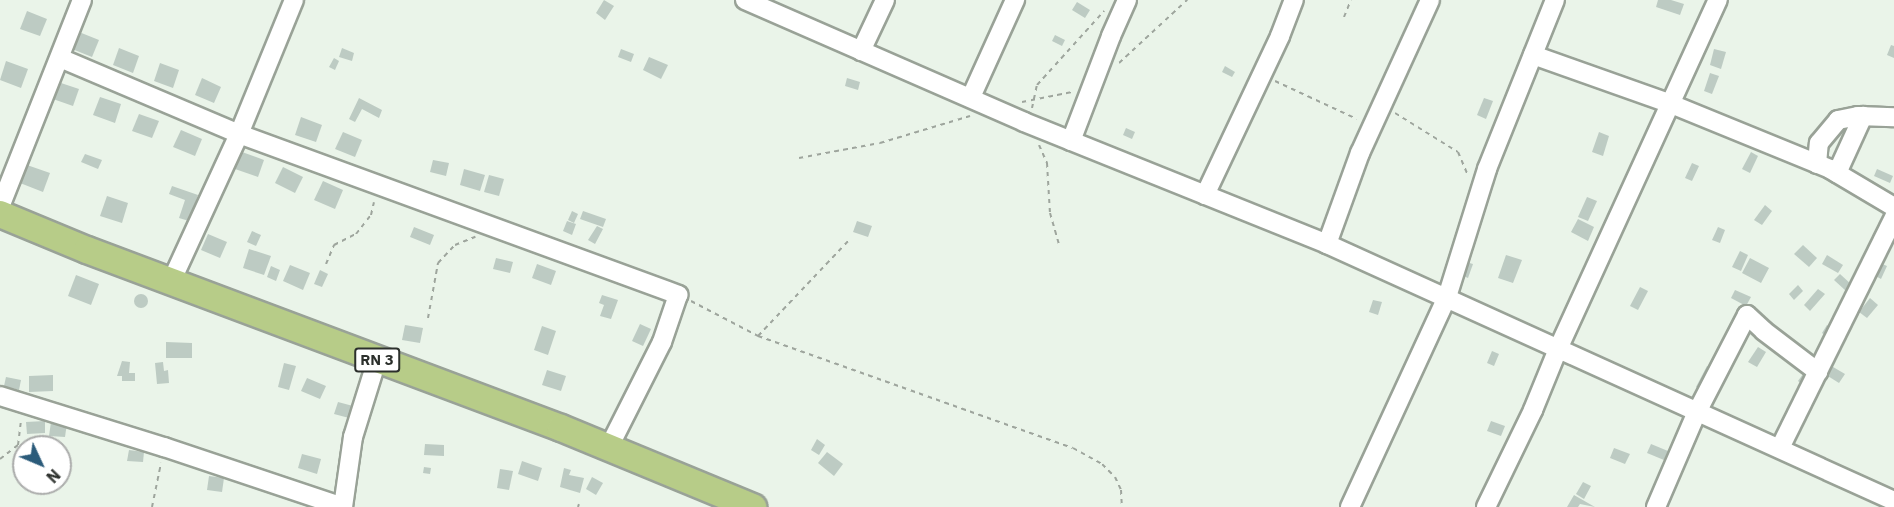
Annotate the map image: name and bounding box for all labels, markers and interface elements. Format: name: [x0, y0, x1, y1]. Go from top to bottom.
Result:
road number: RN 3: [353, 348, 401, 372]
north arrow: [12, 435, 72, 495]
text: N: [42, 465, 65, 487]

